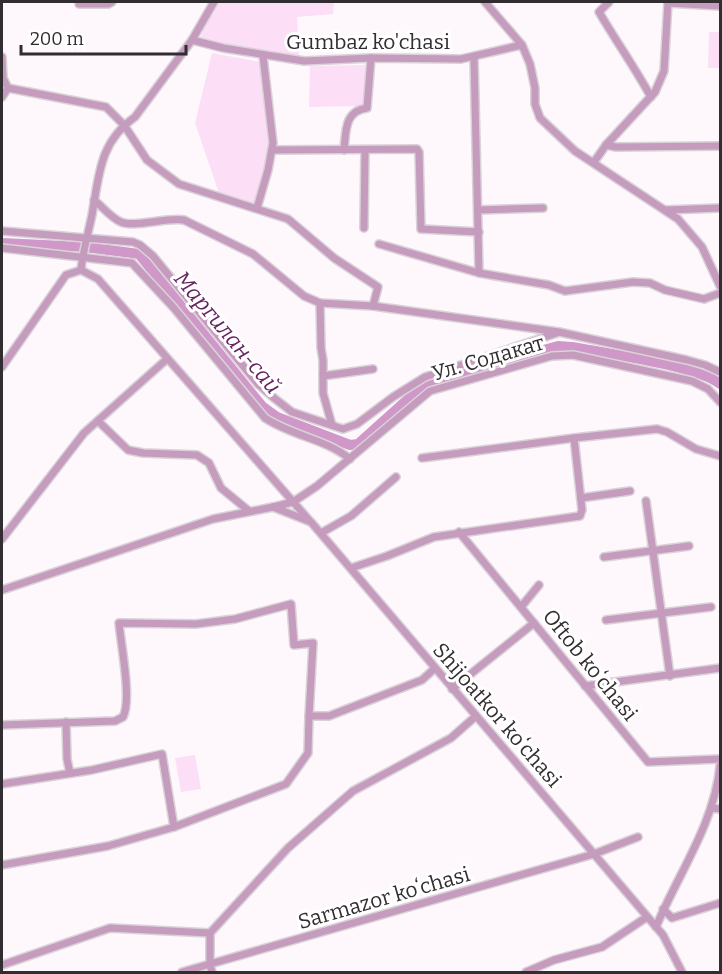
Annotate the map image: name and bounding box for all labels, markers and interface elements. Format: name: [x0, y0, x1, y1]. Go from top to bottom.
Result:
scale bar: [21, 18, 186, 56]
text: 200 m: [30, 28, 84, 50]
street label: Gumbaz ko'chasi: [286, 29, 450, 55]
water label: Маргилан-сай: [168, 265, 287, 399]
street label: Ул. Содакат: [429, 330, 547, 386]
street label: Oftob koʻchasi: [537, 604, 643, 726]
street label: Shijoatkor koʻchasi: [427, 637, 567, 793]
street label: Sarmazor koʻchasi: [295, 861, 473, 935]

